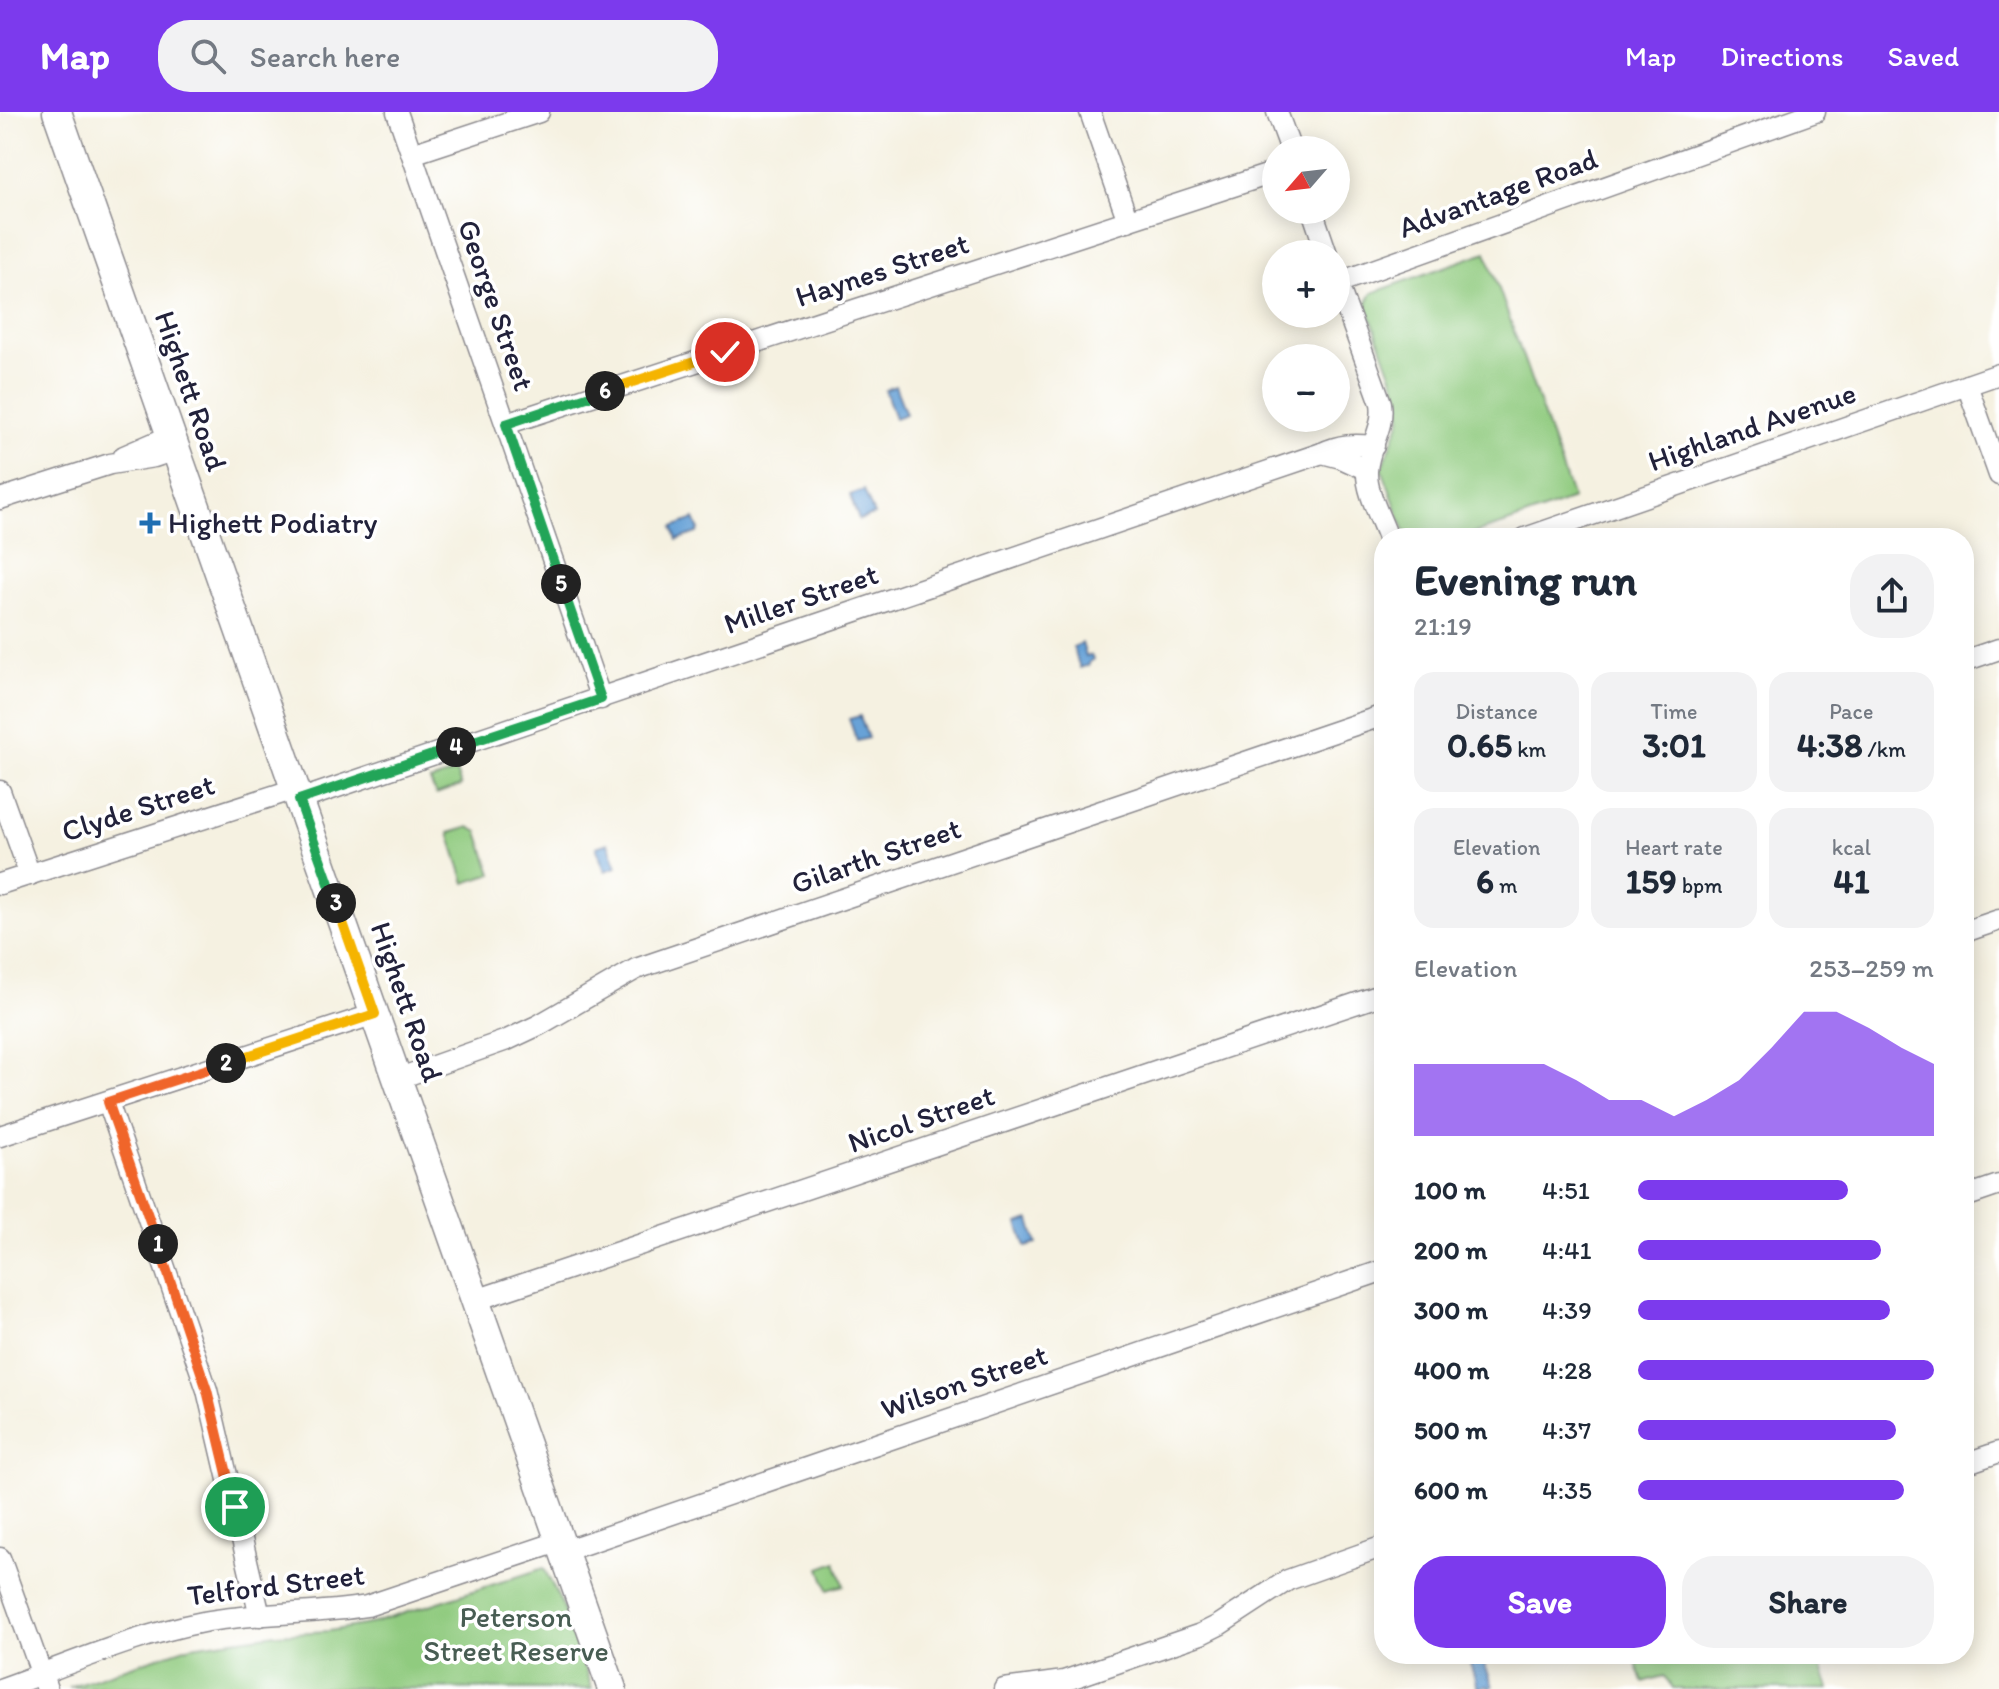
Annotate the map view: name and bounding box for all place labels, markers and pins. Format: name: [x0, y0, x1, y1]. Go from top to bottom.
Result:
pin: [691, 318, 759, 386]
pin: 6: [585, 371, 625, 411]
place label: Highett Podiatry: [168, 504, 377, 541]
marker: Highett Podiatry: [139, 512, 161, 534]
pin: 5: [541, 564, 581, 604]
pin: 4: [436, 727, 476, 767]
pin: 3: [316, 883, 356, 923]
pin: 2: [206, 1043, 246, 1083]
pin: 1: [138, 1224, 178, 1264]
pin: [201, 1473, 269, 1541]

